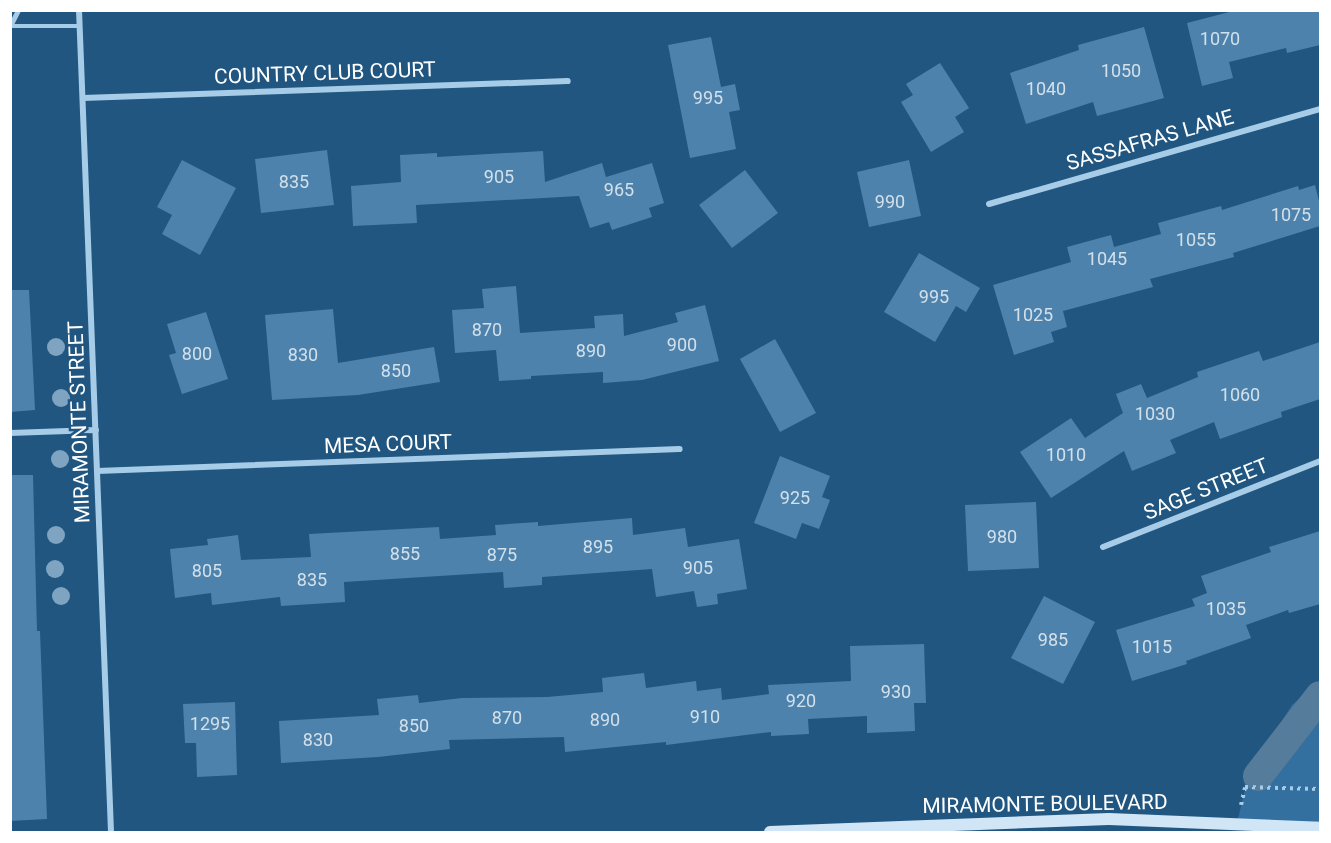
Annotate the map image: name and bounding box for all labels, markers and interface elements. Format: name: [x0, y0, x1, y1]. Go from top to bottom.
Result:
house number: 1070: [1200, 28, 1240, 50]
street label: COUNTRY CLUB COURT: [214, 57, 436, 89]
house number: 1050: [1101, 60, 1141, 82]
house number: 1040: [1026, 78, 1066, 100]
house number: 995: [693, 87, 723, 109]
street label: SASSAFRAS LANE: [1063, 104, 1237, 176]
house number: 905: [484, 166, 514, 188]
house number: 835: [279, 171, 309, 193]
house number: 965: [604, 179, 634, 201]
house number: 990: [875, 191, 905, 213]
house number: 1075: [1271, 204, 1311, 226]
house number: 1055: [1176, 229, 1216, 251]
house number: 1045: [1087, 248, 1127, 270]
house number: 995: [919, 286, 949, 308]
house number: 1025: [1013, 304, 1053, 326]
house number: 870: [472, 319, 502, 341]
street label: MIRAMONTE STREET: [63, 320, 95, 524]
house number: 900: [667, 334, 697, 356]
house number: 890: [576, 340, 606, 362]
house number: 800: [182, 343, 212, 365]
house number: 830: [288, 344, 318, 366]
house number: 850: [381, 360, 411, 382]
house number: 1060: [1220, 384, 1260, 406]
house number: 1030: [1135, 403, 1175, 425]
street label: MESA COURT: [324, 429, 452, 459]
house number: 1010: [1046, 444, 1086, 466]
street label: SAGE STREET: [1140, 453, 1272, 525]
house number: 925: [780, 487, 810, 509]
house number: 980: [987, 526, 1017, 548]
house number: 895: [583, 536, 613, 558]
house number: 855: [390, 543, 420, 565]
house number: 875: [487, 544, 517, 566]
house number: 905: [683, 557, 713, 579]
house number: 805: [192, 560, 222, 582]
house number: 835: [297, 569, 327, 591]
house number: 1035: [1206, 598, 1246, 620]
house number: 985: [1038, 629, 1068, 651]
house number: 1015: [1132, 636, 1172, 658]
house number: 930: [881, 681, 911, 703]
house number: 920: [786, 690, 816, 712]
house number: 910: [690, 706, 720, 728]
house number: 870: [492, 707, 522, 729]
house number: 890: [590, 709, 620, 731]
house number: 1295: [190, 713, 230, 735]
house number: 850: [399, 715, 429, 737]
house number: 830: [303, 729, 333, 751]
street label: MIRAMONTE BOULEVARD: [922, 789, 1168, 819]

